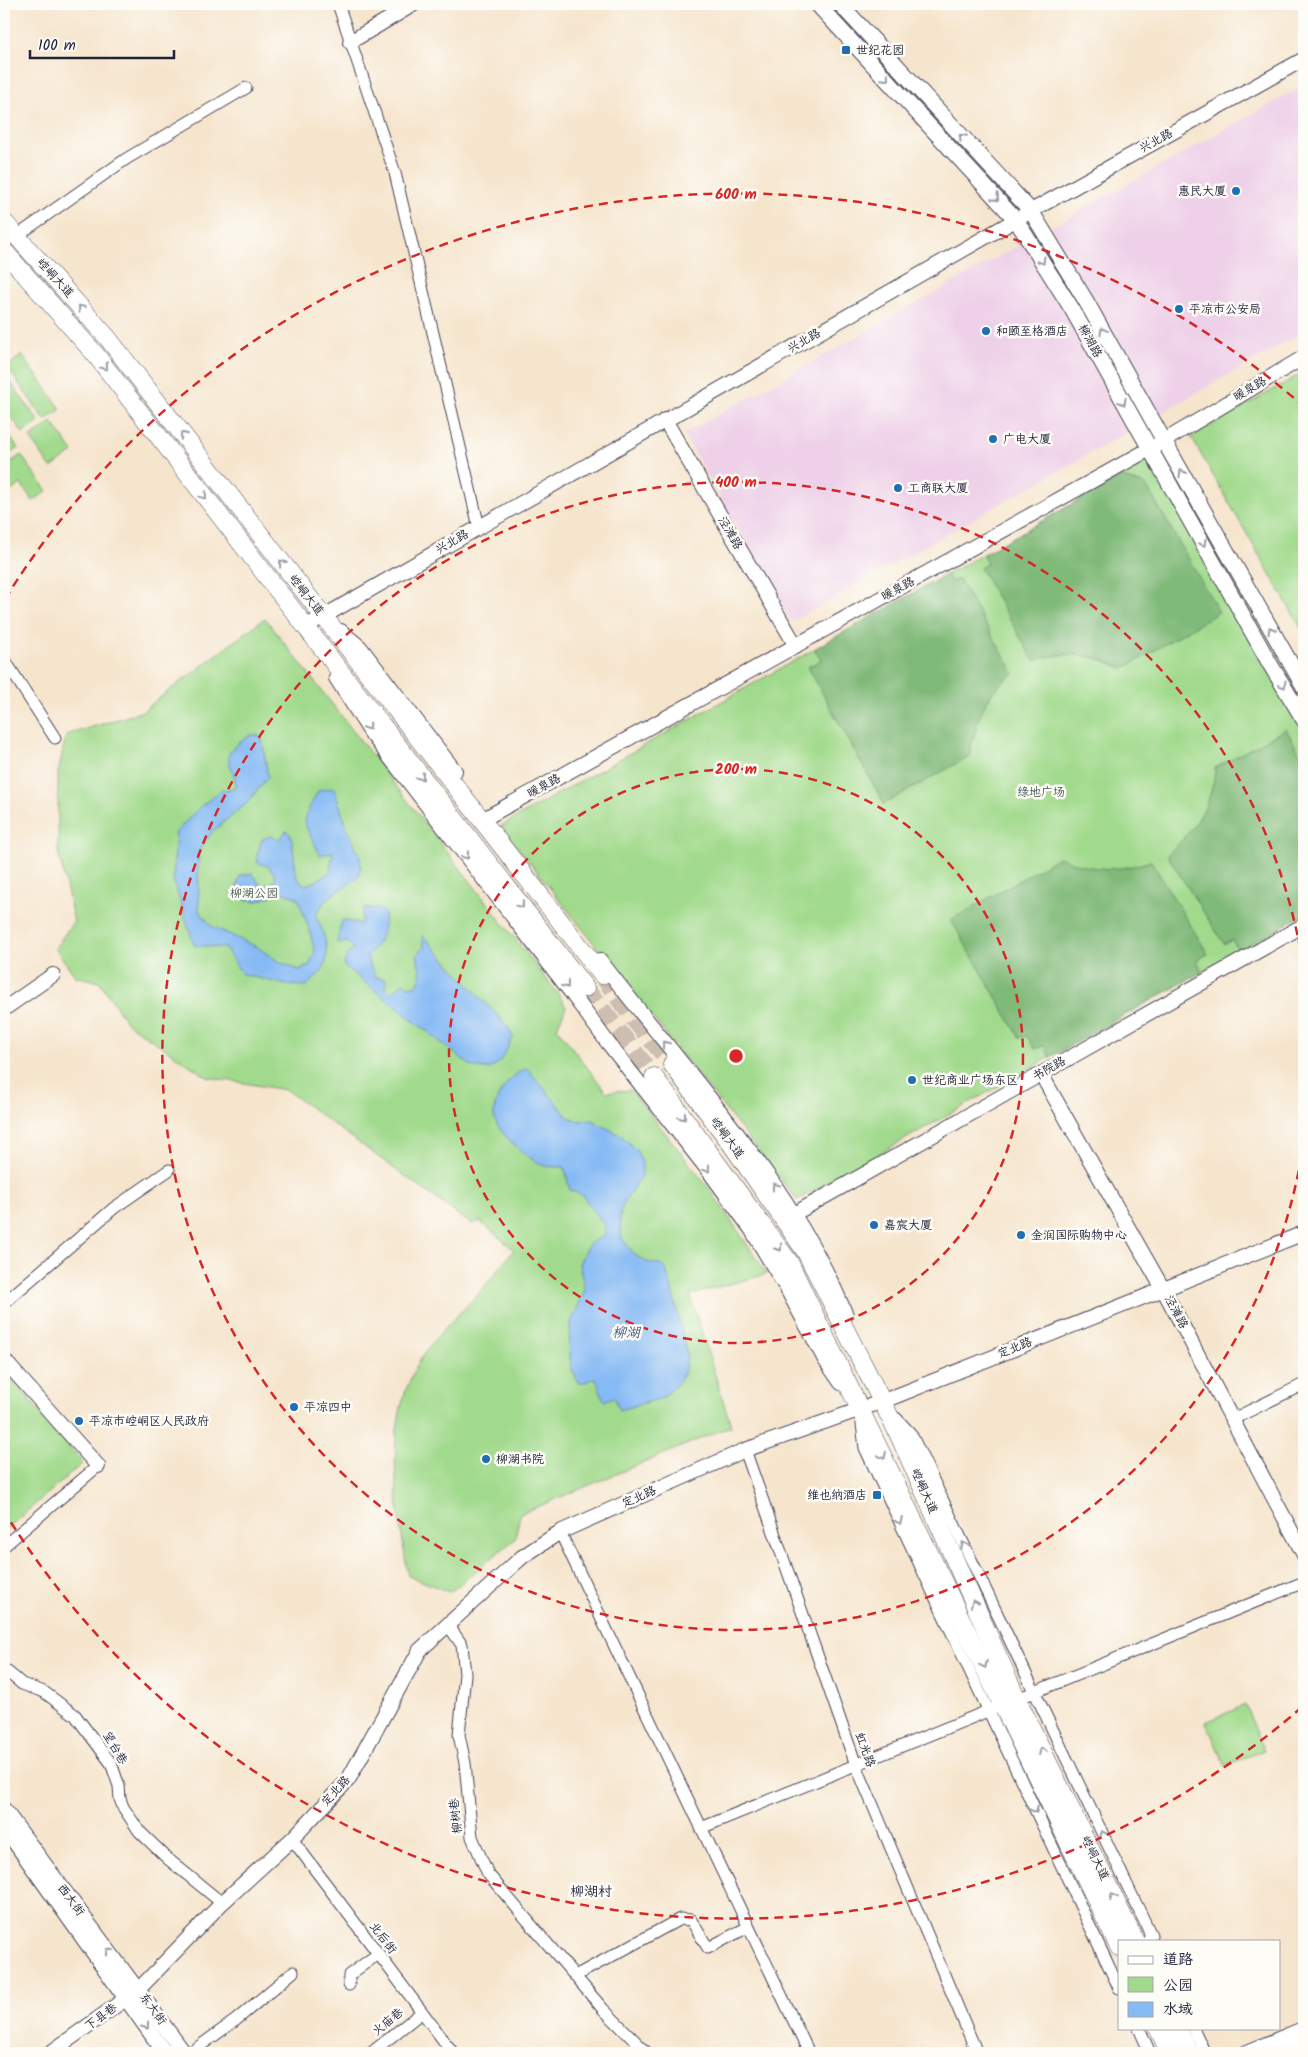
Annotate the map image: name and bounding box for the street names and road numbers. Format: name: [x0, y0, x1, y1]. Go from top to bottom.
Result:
street label: 兴北路: [1136, 124, 1176, 158]
street label: 崆峒大道: [32, 254, 78, 302]
street label: 柳湖路: [1073, 321, 1107, 361]
street label: 兴北路: [784, 324, 824, 358]
street label: 暖泉路: [1230, 372, 1270, 406]
street label: 泾滩路: [713, 513, 747, 553]
street label: 兴北路: [432, 525, 472, 559]
street label: 崆峒大道: [284, 570, 328, 620]
street label: 暖泉路: [878, 572, 918, 606]
street label: 暖泉路: [524, 769, 564, 803]
street label: 书院路: [1029, 1052, 1069, 1086]
street label: 崆峒大道: [705, 1113, 749, 1163]
street label: 泾滩路: [1159, 1292, 1193, 1332]
street label: 定北路: [995, 1332, 1035, 1364]
street label: 崆峒大道: [906, 1465, 942, 1517]
street label: 定北路: [619, 1481, 659, 1513]
street label: 望台巷: [98, 1728, 132, 1768]
street label: 虹光路: [850, 1730, 880, 1770]
street label: 定北路: [317, 1771, 355, 1811]
street label: 柳树巷: [445, 1797, 467, 1835]
street label: 崆峒大道: [1076, 1832, 1114, 1884]
street label: 西大街: [53, 1880, 89, 1920]
street label: 北后街: [365, 1918, 401, 1958]
street label: 东大街: [135, 1989, 171, 2029]
street label: 下县巷: [81, 1999, 121, 2035]
street label: 火庙巷: [368, 2003, 408, 2041]

